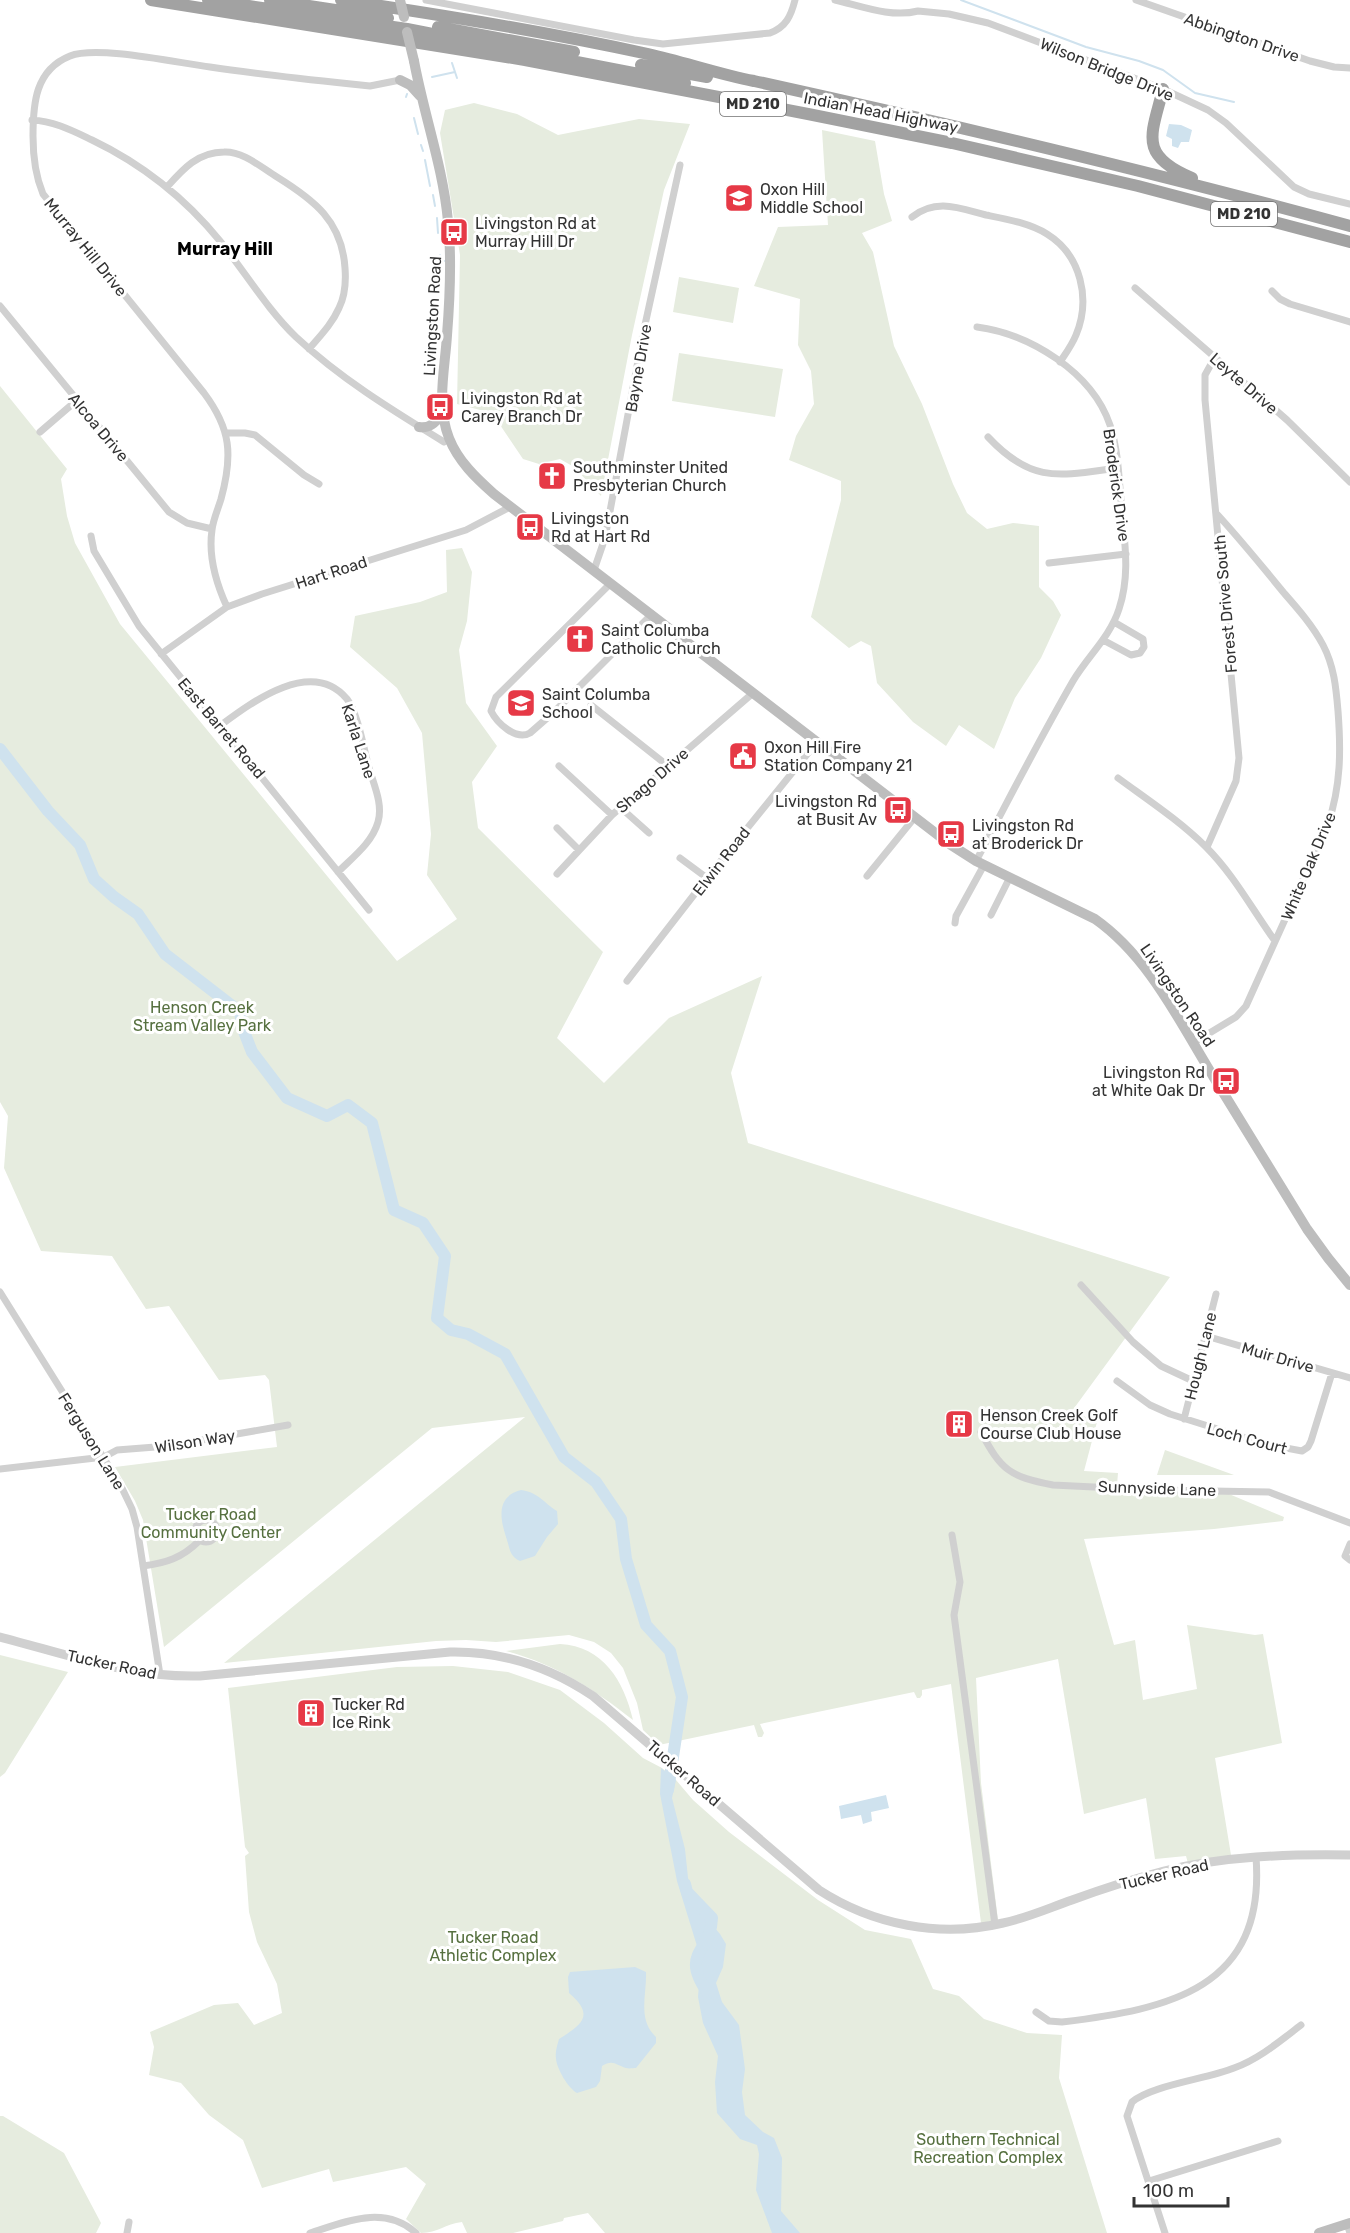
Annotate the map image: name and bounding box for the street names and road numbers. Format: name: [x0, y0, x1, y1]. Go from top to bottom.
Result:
street label: Abbington Drive: [1182, 9, 1302, 66]
street label: Wilson Bridge Drive: [1037, 34, 1177, 105]
street label: Indian Head Highway: [802, 88, 960, 137]
road number: MD 210: [720, 92, 786, 116]
street label: Murray Hill Drive: [40, 194, 131, 300]
road number: MD 210: [1211, 202, 1277, 226]
street label: Livingston Road: [420, 256, 445, 376]
street label: Bayne Drive: [621, 322, 656, 414]
street label: Leyte Drive: [1206, 349, 1282, 418]
street label: Alcoa Drive: [64, 389, 133, 466]
street label: Broderick Drive: [1099, 428, 1134, 543]
street label: Forest Drive South: [1210, 534, 1241, 674]
street label: Hart Road: [293, 552, 369, 593]
street label: East Barret Road: [174, 674, 269, 782]
street label: Karla Lane: [338, 701, 380, 781]
street label: Shago Drive: [612, 744, 692, 817]
street label: White Oak Drive: [1277, 809, 1340, 923]
street label: Elwin Road: [689, 823, 754, 899]
street label: Livingston Road: [1136, 940, 1219, 1050]
street label: Hough Lane: [1180, 1310, 1221, 1402]
street label: Muir Drive: [1240, 1338, 1316, 1377]
street label: Ferguson Lane: [54, 1389, 129, 1493]
street label: Loch Court: [1205, 1419, 1289, 1458]
street label: Wilson Way: [153, 1426, 237, 1457]
street label: Sunnyside Lane: [1098, 1477, 1216, 1500]
street label: Tucker Road: [65, 1646, 158, 1683]
street label: Tucker Road: [643, 1736, 724, 1810]
street label: Tucker Road: [1118, 1855, 1211, 1894]

